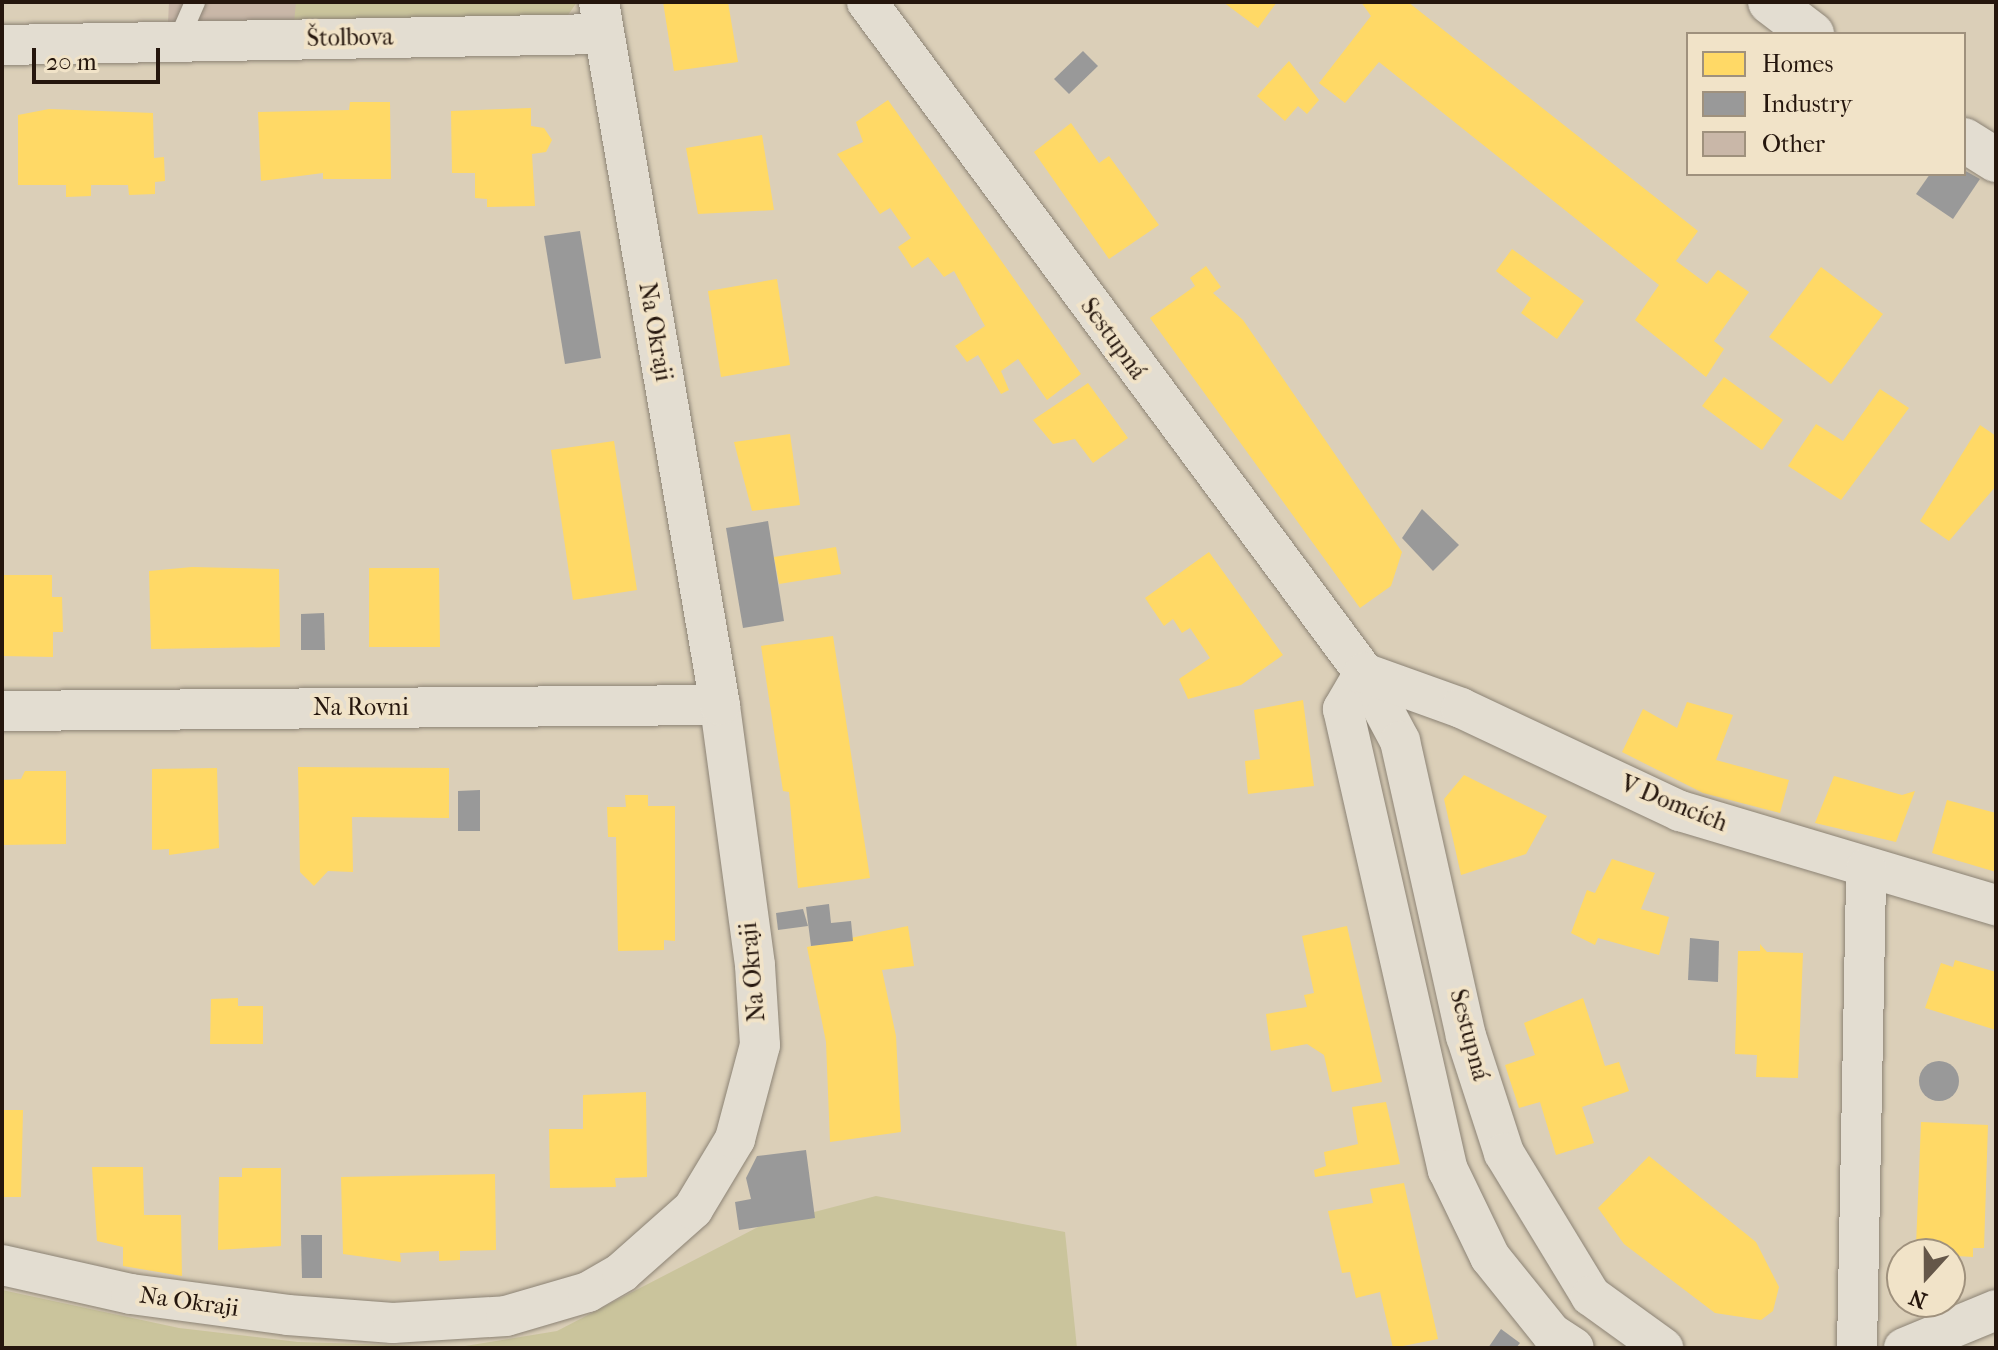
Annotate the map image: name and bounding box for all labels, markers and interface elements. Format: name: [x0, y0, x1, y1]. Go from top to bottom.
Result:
street label: Štolbova: [306, 23, 394, 53]
scale bar: [36, 32, 164, 82]
legend: [1686, 32, 1966, 176]
text: 20 m: [46, 48, 97, 76]
text: Homes: [1762, 50, 1833, 78]
text: Industry: [1762, 90, 1852, 118]
text: Other: [1762, 130, 1825, 158]
street label: Na Okraji: [632, 280, 678, 384]
street label: Sestupná: [1074, 293, 1152, 385]
street label: Na Rovni: [313, 694, 409, 722]
street label: V Domcích: [1616, 770, 1732, 838]
street label: Na Okraji: [734, 921, 772, 1023]
street label: Sestupná: [1443, 986, 1495, 1084]
north arrow: [1886, 1238, 1966, 1318]
street label: Na Okraji: [138, 1281, 240, 1323]
text: N: [1906, 1283, 1931, 1314]

